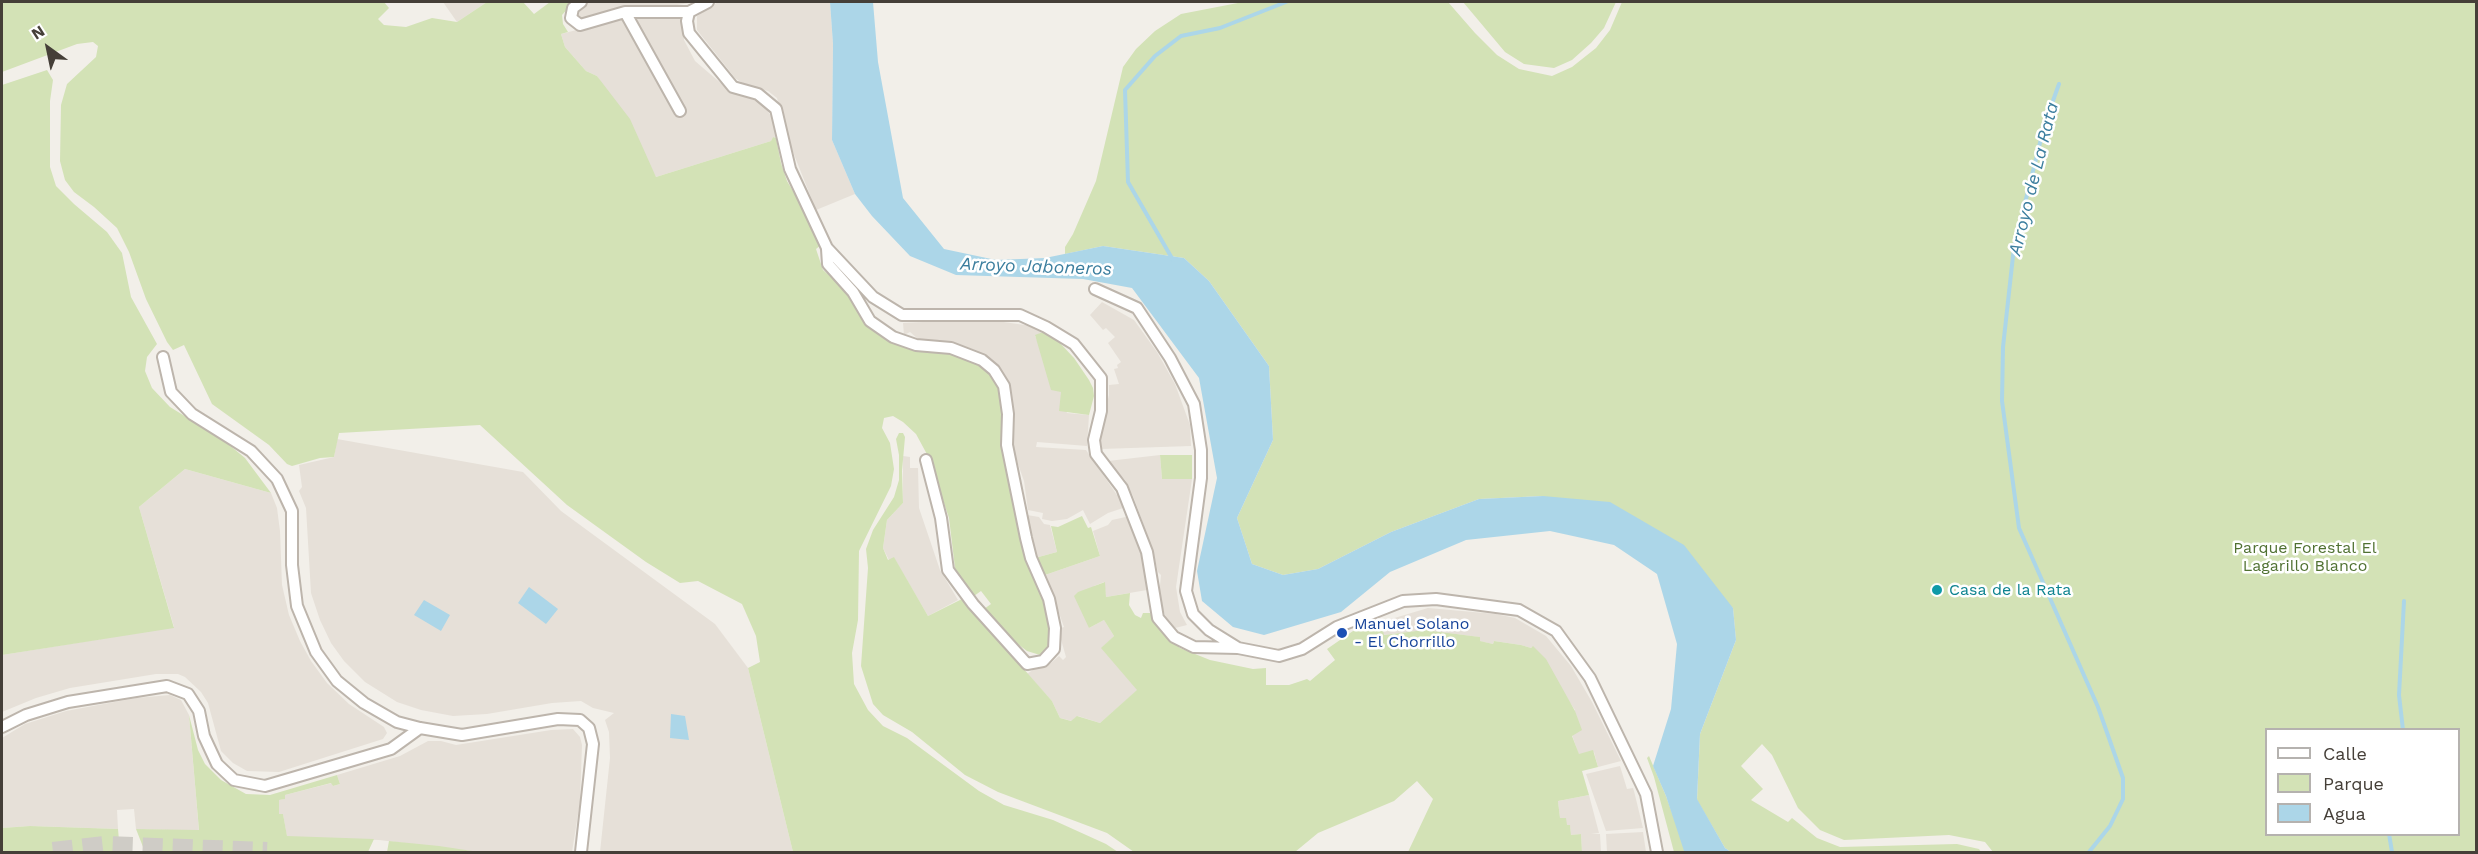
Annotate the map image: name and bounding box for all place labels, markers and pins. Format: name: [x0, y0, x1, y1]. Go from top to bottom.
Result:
place label: Casa de la Rata: [1949, 580, 2071, 600]
marker: Casa de la Rata: [1930, 583, 1944, 597]
place label: Manuel Solano - El Chorrillo: [1354, 614, 1469, 652]
marker: Manuel Solano - El Chorrillo: [1335, 626, 1349, 640]

